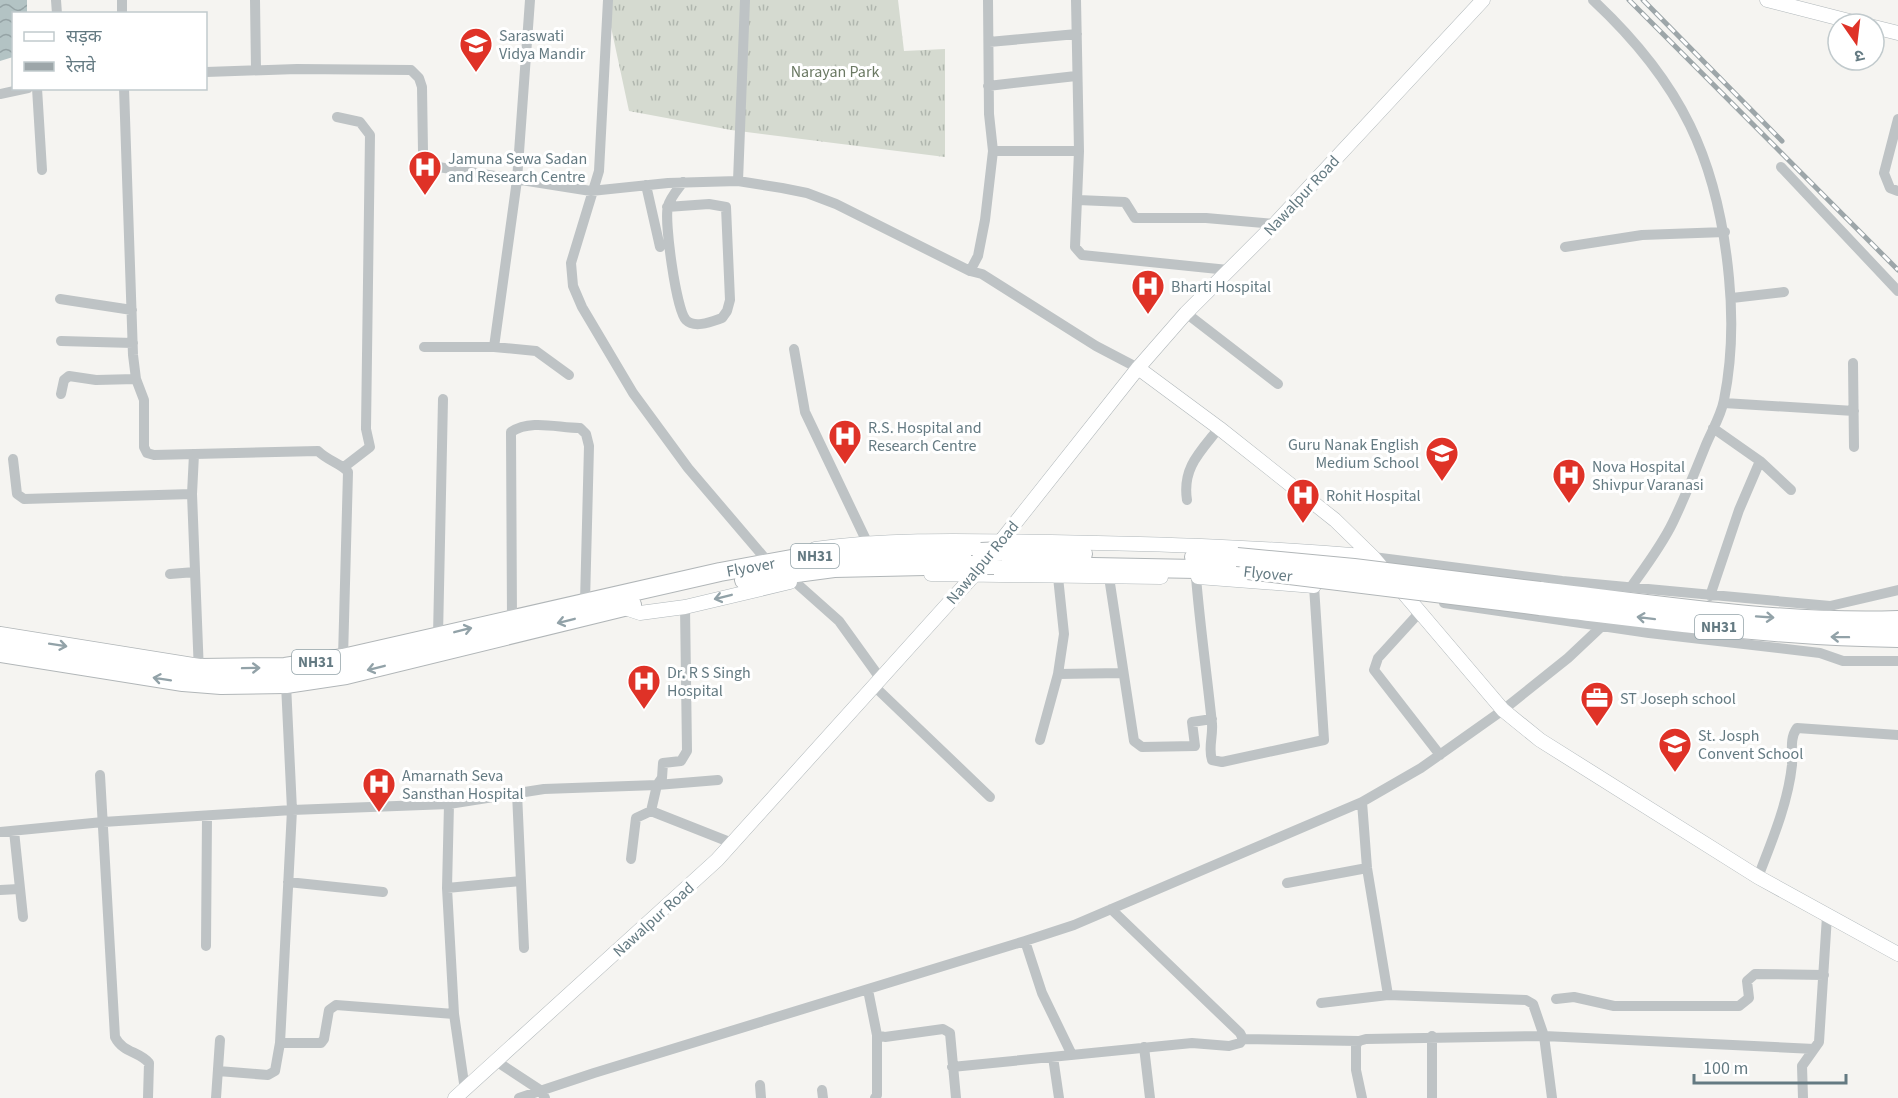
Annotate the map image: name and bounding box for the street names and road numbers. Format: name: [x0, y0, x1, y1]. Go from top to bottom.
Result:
street label: Nawalpur Road: [1259, 151, 1345, 241]
street label: Nawalpur Road: [941, 516, 1024, 609]
road number: NH31: [791, 544, 839, 568]
street label: Flyover: [725, 552, 777, 583]
street label: Flyover: [1242, 560, 1294, 588]
road number: NH31: [1695, 615, 1743, 639]
road number: NH31: [292, 650, 340, 674]
street label: Nawalpur Road: [608, 877, 699, 962]

